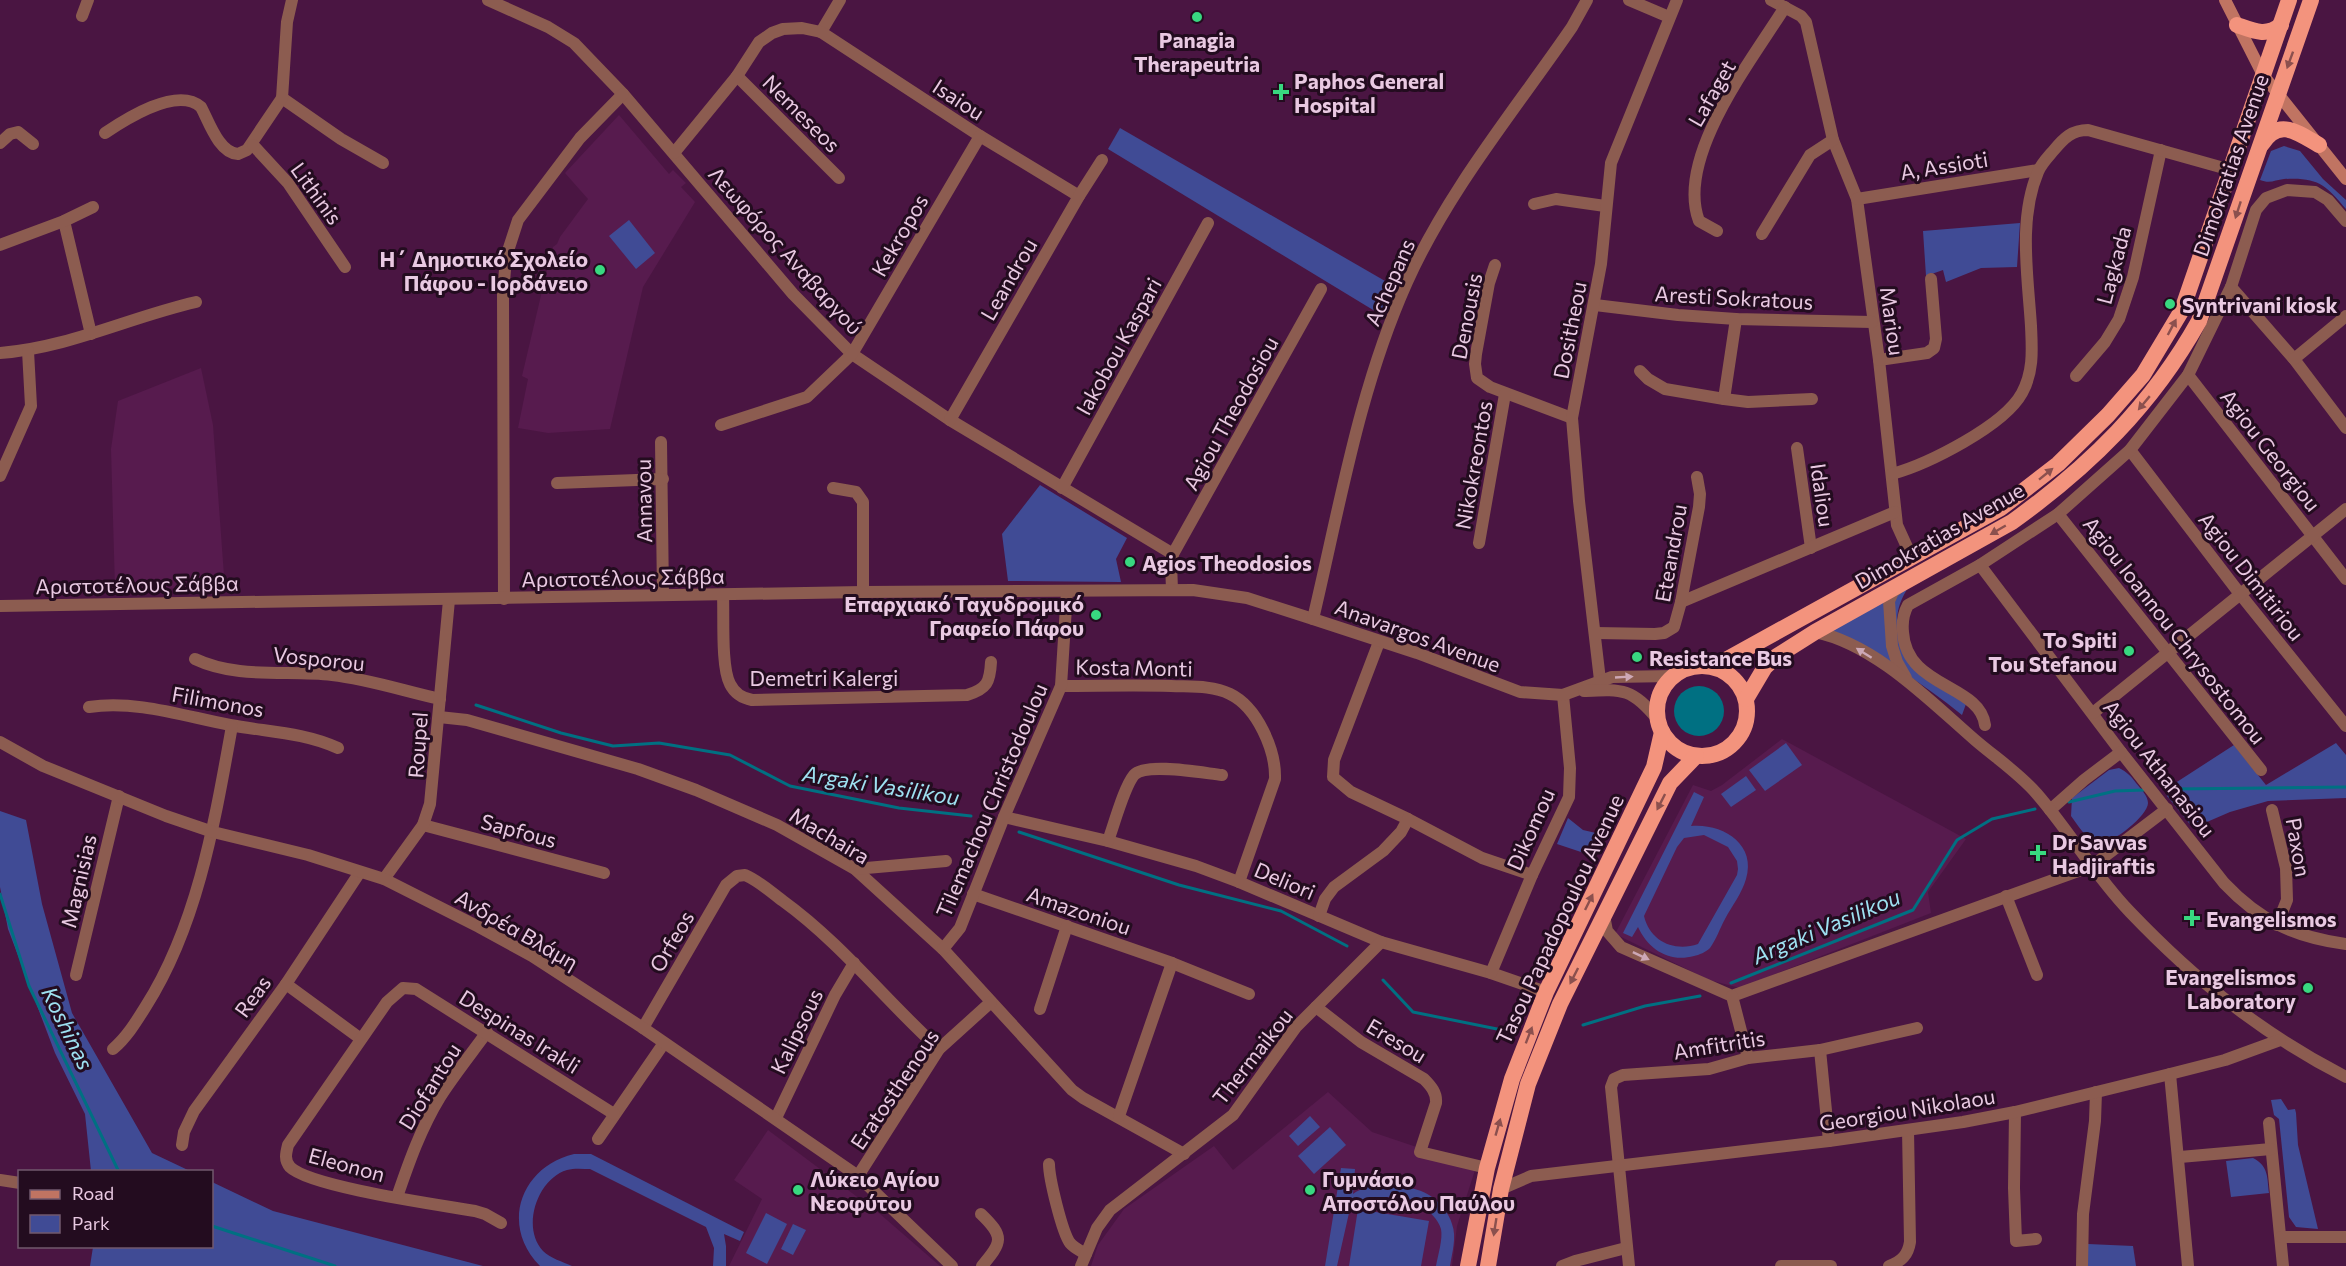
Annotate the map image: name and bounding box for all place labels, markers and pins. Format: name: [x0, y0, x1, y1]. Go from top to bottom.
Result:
marker: Panagia Therapeutria: [1190, 10, 1204, 24]
place label: Panagia Therapeutria: [1134, 27, 1260, 76]
place label: Paphos General Hospital: [1294, 68, 1444, 117]
marker: Paphos General Hospital: [1272, 83, 1290, 101]
place label: Η΄ Δημοτικό Σχολείο Πάφου - Ιορδάνειο: [379, 246, 588, 295]
marker: Η΄ Δημοτικό Σχολείο Πάφου - Ιορδάνειο: [593, 263, 607, 277]
place label: Syntrivani kiosk: [2182, 292, 2337, 317]
marker: Syntrivani kiosk: [2163, 297, 2177, 311]
place label: Agios Theodosios: [1142, 550, 1312, 575]
marker: Agios Theodosios: [1123, 555, 1137, 569]
place label: Επαρχιακό Ταχυδρομικό Γραφείο Πάφου: [844, 591, 1084, 640]
marker: Επαρχιακό Ταχυδρομικό Γραφείο Πάφου: [1089, 608, 1103, 622]
place label: To Spiti Tou Stefanou: [1988, 627, 2117, 676]
marker: To Spiti Tou Stefanou: [2122, 644, 2136, 658]
place label: Resistance Bus: [1649, 645, 1792, 670]
marker: Resistance Bus: [1630, 650, 1644, 664]
place label: Dr Savvas Hadjiraftis: [2052, 829, 2156, 878]
marker: Dr Savvas Hadjiraftis: [2029, 844, 2047, 862]
place label: Evangelismos: [2206, 906, 2337, 931]
marker: Evangelismos: [2183, 909, 2201, 927]
place label: Evangelismos Laboratory: [2165, 964, 2296, 1013]
marker: Evangelismos Laboratory: [2301, 981, 2315, 995]
place label: Λύκειο Αγίου Νεοφύτου: [810, 1166, 940, 1215]
place label: Γυμνάσιο Αποστόλου Παύλου: [1322, 1166, 1515, 1215]
marker: Λύκειο Αγίου Νεοφύτου: [791, 1183, 805, 1197]
marker: Γυμνάσιο Αποστόλου Παύλου: [1303, 1183, 1317, 1197]

